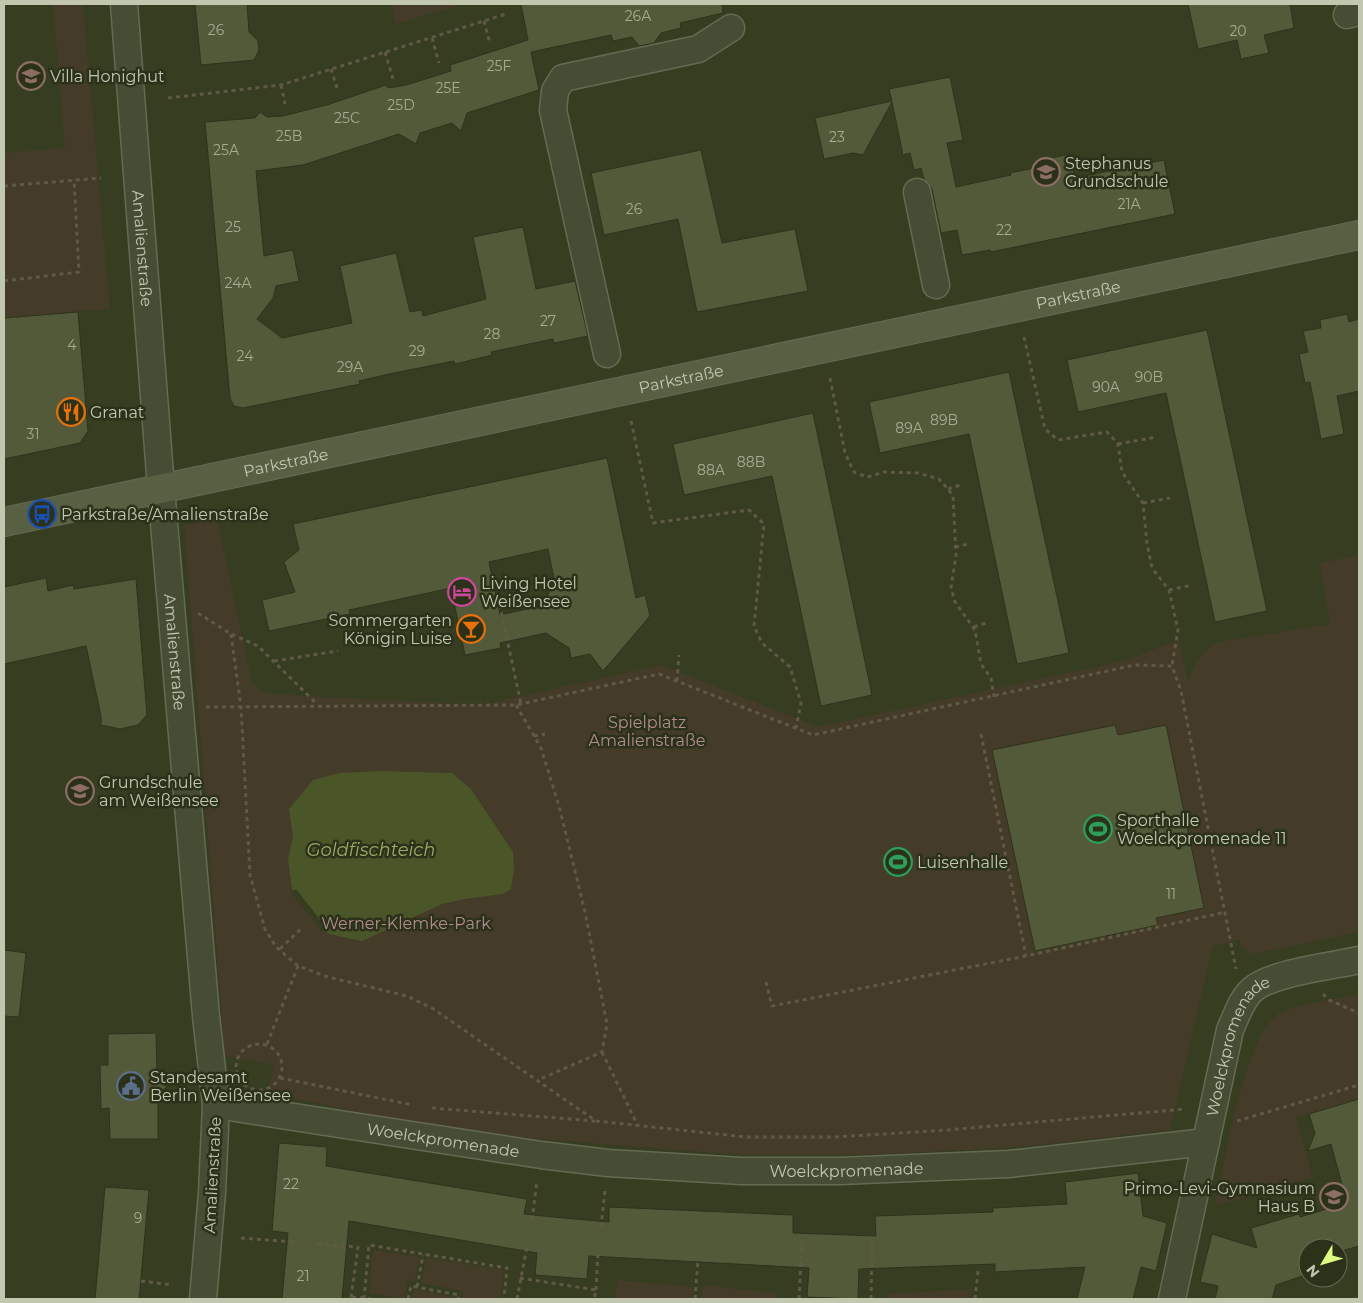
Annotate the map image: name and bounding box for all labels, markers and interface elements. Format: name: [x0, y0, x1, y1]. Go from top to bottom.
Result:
house number: 26A: [625, 7, 652, 25]
house number: 26: [208, 21, 225, 39]
house number: 20: [1229, 22, 1247, 40]
house number: 25F: [487, 57, 512, 75]
school or university icon: Villa Honighut: [16, 61, 46, 91]
place label: Villa Honighut: [50, 67, 165, 86]
house number: 25E: [435, 79, 461, 97]
house number: 25D: [387, 96, 415, 114]
house number: 25C: [334, 109, 360, 127]
house number: 25B: [276, 127, 302, 145]
house number: 23: [829, 128, 845, 146]
house number: 25A: [213, 141, 240, 159]
place label: Stephanus Grundschule: [1065, 154, 1168, 191]
school or university icon: Stephanus Grundschule: [1031, 157, 1061, 187]
street label: Amalienstraße: [128, 189, 156, 307]
house number: 21A: [1117, 195, 1141, 213]
house number: 26: [626, 200, 643, 218]
house number: 25: [225, 218, 241, 236]
house number: 22: [996, 221, 1012, 239]
house number: 24A: [225, 274, 252, 292]
street label: Parkstraße: [1034, 277, 1122, 313]
house number: 27: [540, 312, 556, 330]
house number: 28: [484, 325, 501, 343]
house number: 4: [67, 336, 77, 354]
house number: 29: [409, 342, 425, 360]
house number: 24: [237, 347, 254, 365]
house number: 29A: [337, 358, 364, 376]
street label: Parkstraße: [637, 361, 725, 397]
house number: 90B: [1135, 368, 1163, 386]
house number: 90A: [1092, 378, 1121, 396]
restaurant icon: Granat: [56, 397, 86, 427]
place label: Granat: [90, 403, 145, 422]
house number: 89B: [930, 411, 958, 429]
house number: 89A: [895, 419, 924, 437]
house number: 31: [27, 425, 39, 443]
street label: Parkstraße: [242, 445, 330, 481]
house number: 88B: [737, 453, 765, 471]
house number: 88A: [697, 461, 726, 479]
bus stop icon: Parkstraße/Amalienstraße: [27, 499, 57, 529]
place label: Parkstraße/Amalienstraße: [61, 505, 269, 524]
place label: Living Hotel Weißensee: [481, 574, 577, 611]
hotel icon: Living Hotel Weißensee: [447, 577, 477, 607]
street label: Amalienstraße: [160, 593, 189, 711]
place label: Sommergarten Königin Luise: [329, 611, 452, 648]
bar icon: Sommergarten Königin Luise: [456, 614, 486, 644]
park label: Spielplatz Amalienstraße: [589, 713, 705, 750]
place label: Grundschule am Weißensee: [99, 773, 219, 810]
school or university icon: Grundschule am Weißensee: [65, 776, 95, 806]
place label: Sporthalle Woelckpromenade 11: [1117, 811, 1286, 848]
sports icon: Sporthalle Woelckpromenade 11: [1083, 814, 1113, 844]
water label: Goldfischteich: [306, 839, 436, 861]
sports icon: Luisenhalle: [883, 847, 913, 877]
place label: Luisenhalle: [917, 853, 1008, 872]
house number: 11: [1166, 885, 1176, 903]
park label: Werner-Klemke-Park: [321, 914, 491, 933]
street label: Woelckpromenade: [1203, 972, 1273, 1118]
place label: Standesamt Berlin Weißensee: [150, 1068, 291, 1105]
public building icon: Standesamt Berlin Weißensee: [116, 1071, 146, 1101]
street label: Amalienstraße: [200, 1116, 225, 1234]
street label: Woelckpromenade: [366, 1119, 521, 1162]
street label: Woelckpromenade: [770, 1159, 924, 1181]
house number: 22: [283, 1175, 299, 1193]
place label: Primo-Levi-Gymnasium Haus B: [1124, 1179, 1315, 1216]
school or university icon: Primo-Levi-Gymnasium Haus B: [1319, 1182, 1349, 1212]
house number: 9: [134, 1209, 142, 1227]
north arrow: [1298, 1238, 1348, 1288]
text: N: [1302, 1261, 1323, 1281]
house number: 21: [296, 1267, 310, 1285]

